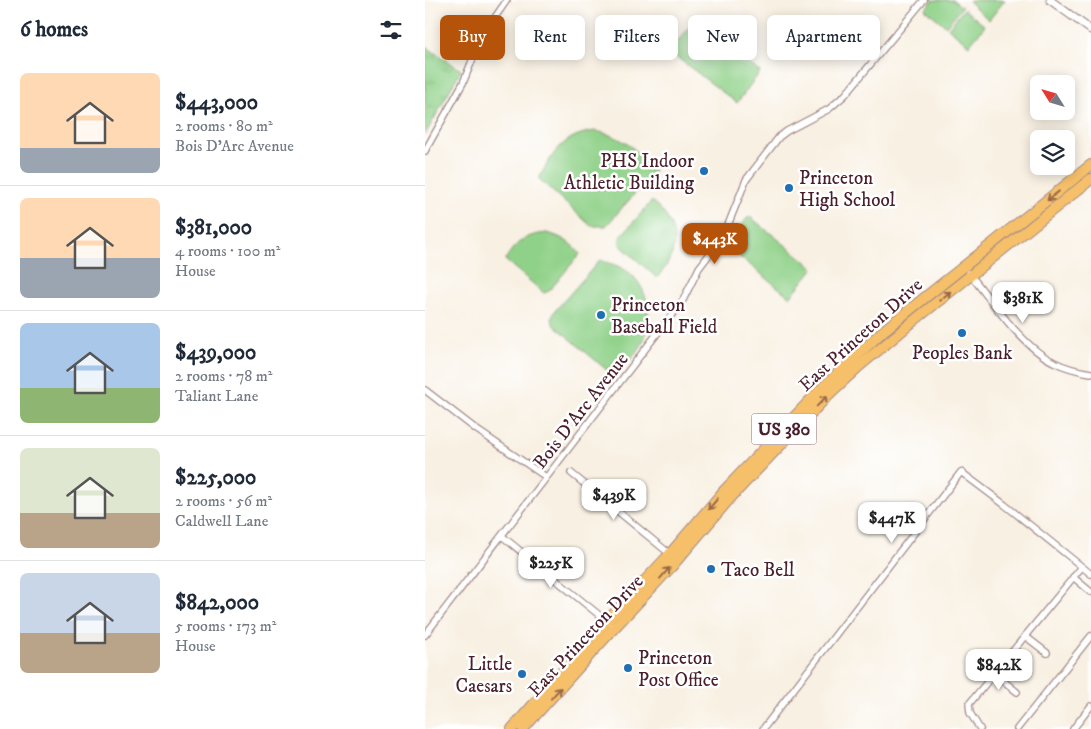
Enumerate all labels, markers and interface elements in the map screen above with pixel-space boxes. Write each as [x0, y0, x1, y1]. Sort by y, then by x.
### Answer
chip: Buy [440, 15, 505, 60]
chip: Rent [515, 15, 585, 60]
chip: Filters [595, 15, 678, 60]
chip: New [688, 15, 757, 60]
chip: Apartment [767, 15, 880, 60]
icon: filters [377, 16, 405, 44]
text: 6 homes [20, 17, 88, 43]
north arrow [1030, 75, 1075, 120]
map controls [1030, 75, 1075, 175]
text: $443,000 [175, 90, 258, 116]
icon: home [60, 93, 120, 153]
text: 2 rooms · 80 m² [175, 116, 273, 136]
button: layers [1030, 130, 1075, 175]
text: Bois D'Arc Avenue [175, 136, 294, 156]
place label: PHS Indoor Athletic Building [564, 150, 695, 195]
marker: PHS Indoor Athletic Building [698, 165, 710, 177]
place label: Princeton High School [799, 167, 896, 212]
marker: Princeton High School [783, 182, 795, 194]
one-way arrow [1047, 190, 1060, 201]
text: $381,000 [175, 215, 252, 241]
icon: home [60, 218, 120, 278]
pin: $443K [680, 222, 750, 265]
text: $443K [693, 229, 737, 249]
text: 4 rooms · 100 m² [175, 241, 280, 261]
text: House [175, 261, 216, 281]
street label: East Princeton Drive [794, 273, 928, 397]
pin: $381K [988, 282, 1058, 324]
text: $381K [1003, 288, 1043, 308]
one-way arrow [939, 290, 952, 301]
place label: Princeton Baseball Field [611, 294, 718, 339]
marker: Princeton Baseball Field [595, 309, 607, 321]
marker: Peoples Bank [956, 327, 968, 339]
text: $439,000 [175, 340, 256, 366]
place label: Peoples Bank [912, 342, 1013, 365]
icon: home [60, 343, 120, 403]
street label: Bois D'Arc Avenue [529, 348, 634, 474]
text: 2 rooms · 78 m² [175, 366, 272, 386]
text: Taliant Lane [175, 386, 258, 406]
one-way arrow [816, 395, 828, 408]
road number: US 380 [751, 414, 817, 444]
text: $225,000 [175, 465, 256, 491]
icon: home [60, 468, 120, 528]
pin: $439K [579, 478, 649, 521]
text: $439K [592, 485, 636, 505]
text: 2 rooms · 56 m² [175, 491, 272, 511]
one-way arrow [708, 497, 719, 510]
pin: $447K [857, 502, 927, 544]
text: $447K [869, 508, 915, 528]
text: Caldwell Lane [175, 511, 268, 531]
pin: $225K [516, 546, 586, 589]
text: $225K [529, 553, 573, 573]
place label: Taco Bell [721, 559, 795, 582]
marker: Taco Bell [705, 563, 717, 575]
one-way arrow [660, 566, 671, 579]
street label: East Princeton Drive [524, 570, 649, 702]
text: $842,000 [175, 590, 259, 616]
icon: home [60, 593, 120, 653]
text: 5 rooms · 173 m² [175, 616, 276, 636]
text: House [175, 636, 216, 656]
place label: Princeton Post Office [638, 647, 719, 692]
pin: $842K [964, 648, 1034, 691]
place label: Little Caesars [456, 653, 512, 698]
text: $842K [976, 655, 1022, 675]
marker: Princeton Post Office [622, 662, 634, 674]
marker: Little Caesars [516, 668, 528, 680]
one-way arrow [550, 686, 561, 699]

